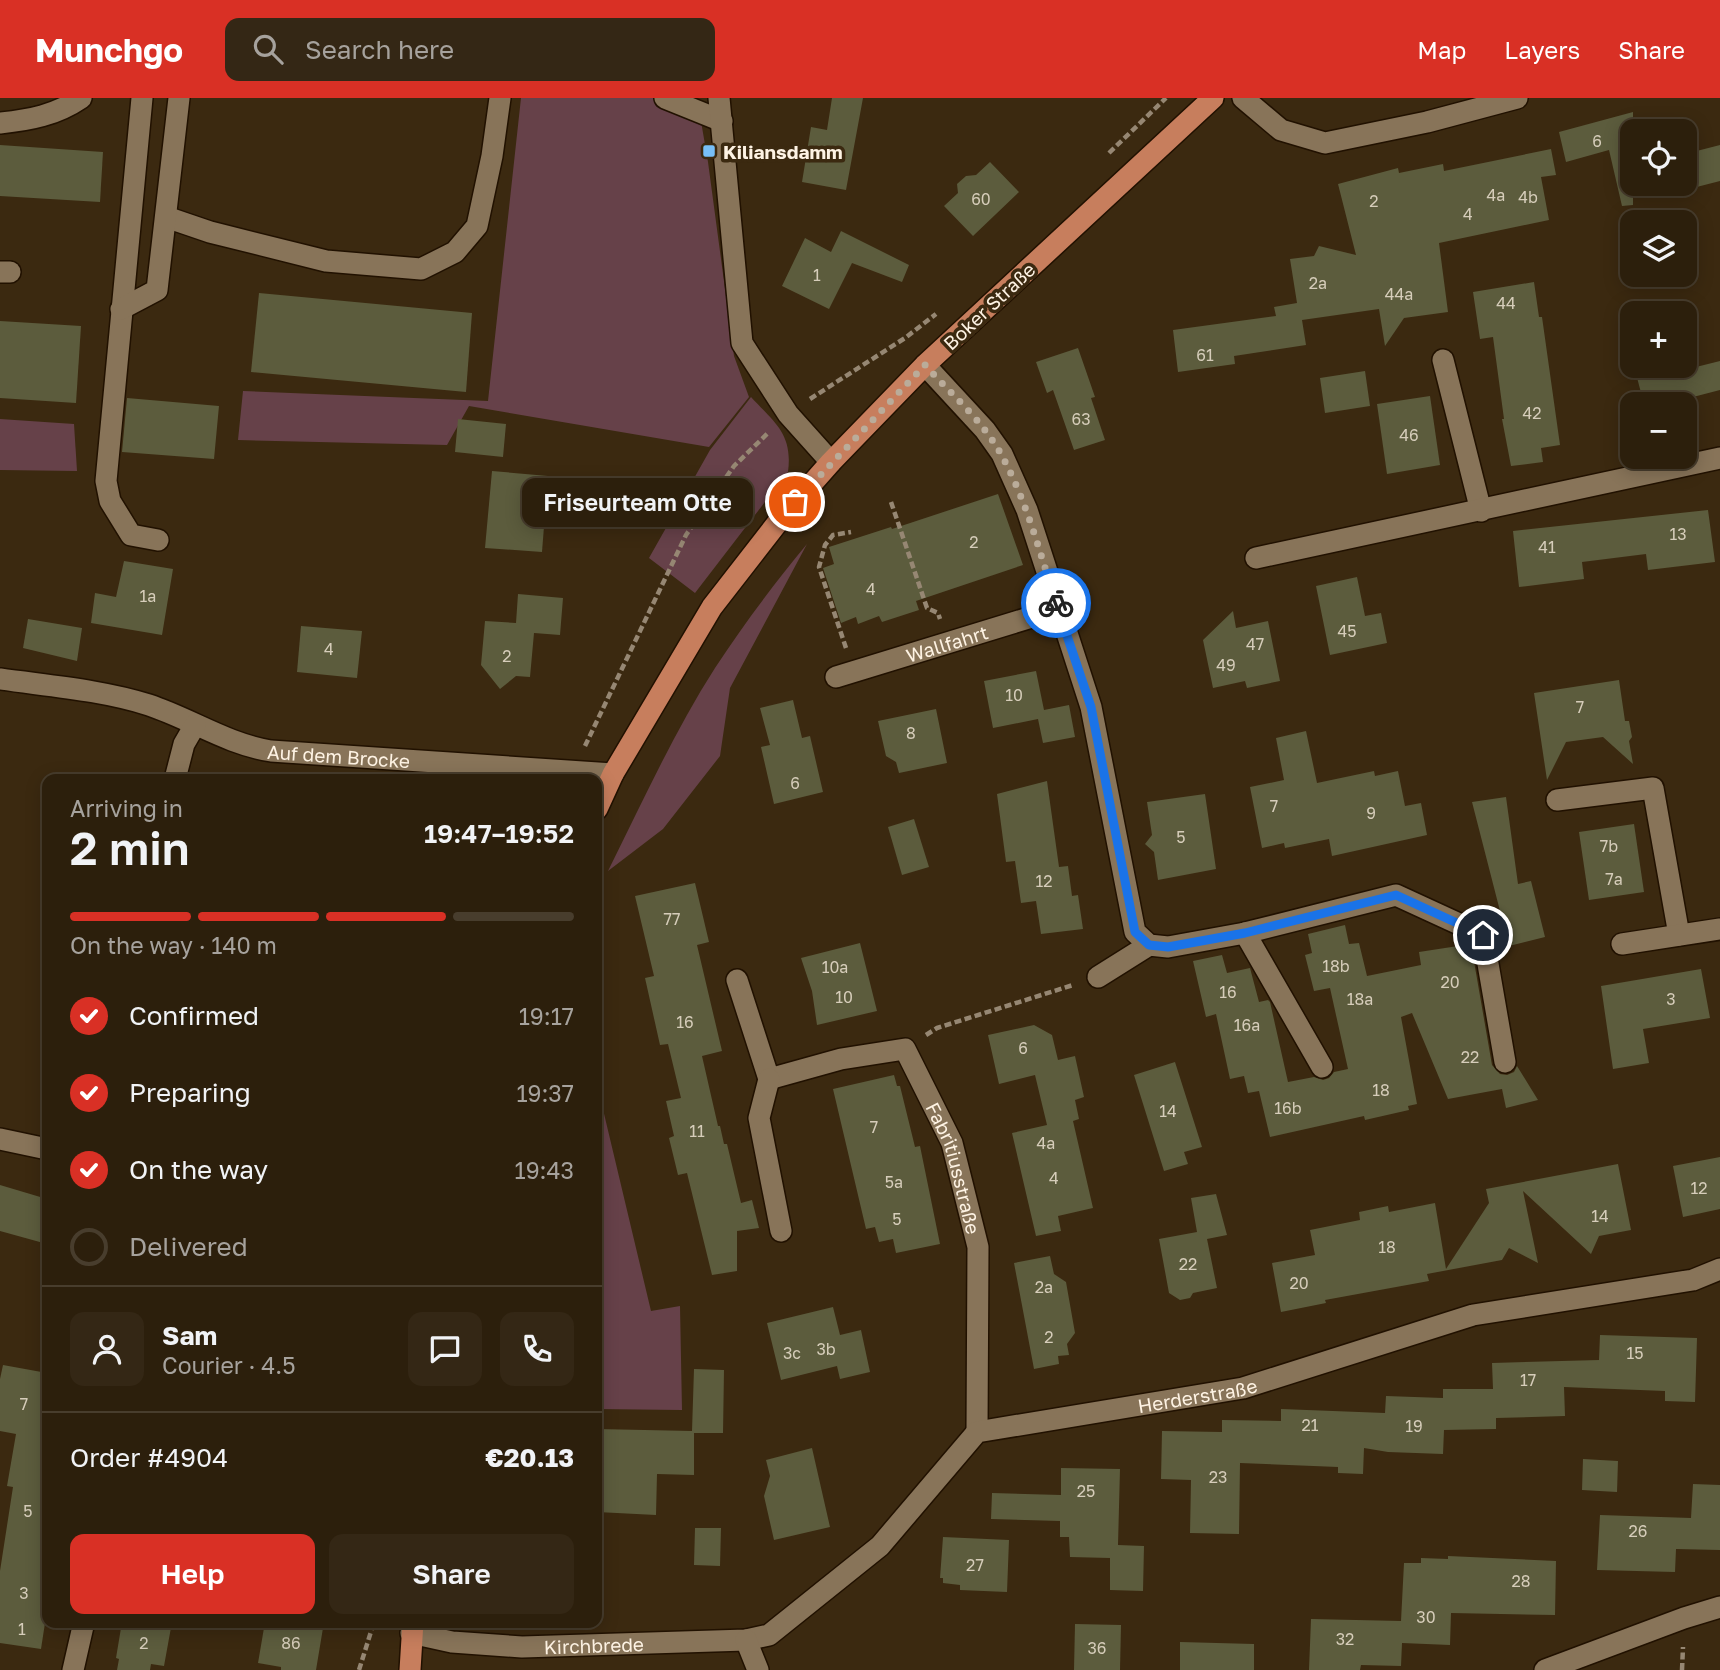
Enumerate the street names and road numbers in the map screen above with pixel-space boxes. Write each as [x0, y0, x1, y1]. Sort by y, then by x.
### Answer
street label: Boker Straße [938, 258, 1040, 354]
street label: Wallfahrt [903, 620, 991, 666]
street label: Auf dem Brocke [267, 739, 411, 772]
street label: Fabritiusstraße [922, 1098, 986, 1236]
street label: Herderstraße [1136, 1373, 1260, 1417]
street label: Kirchbrede [543, 1632, 644, 1658]

